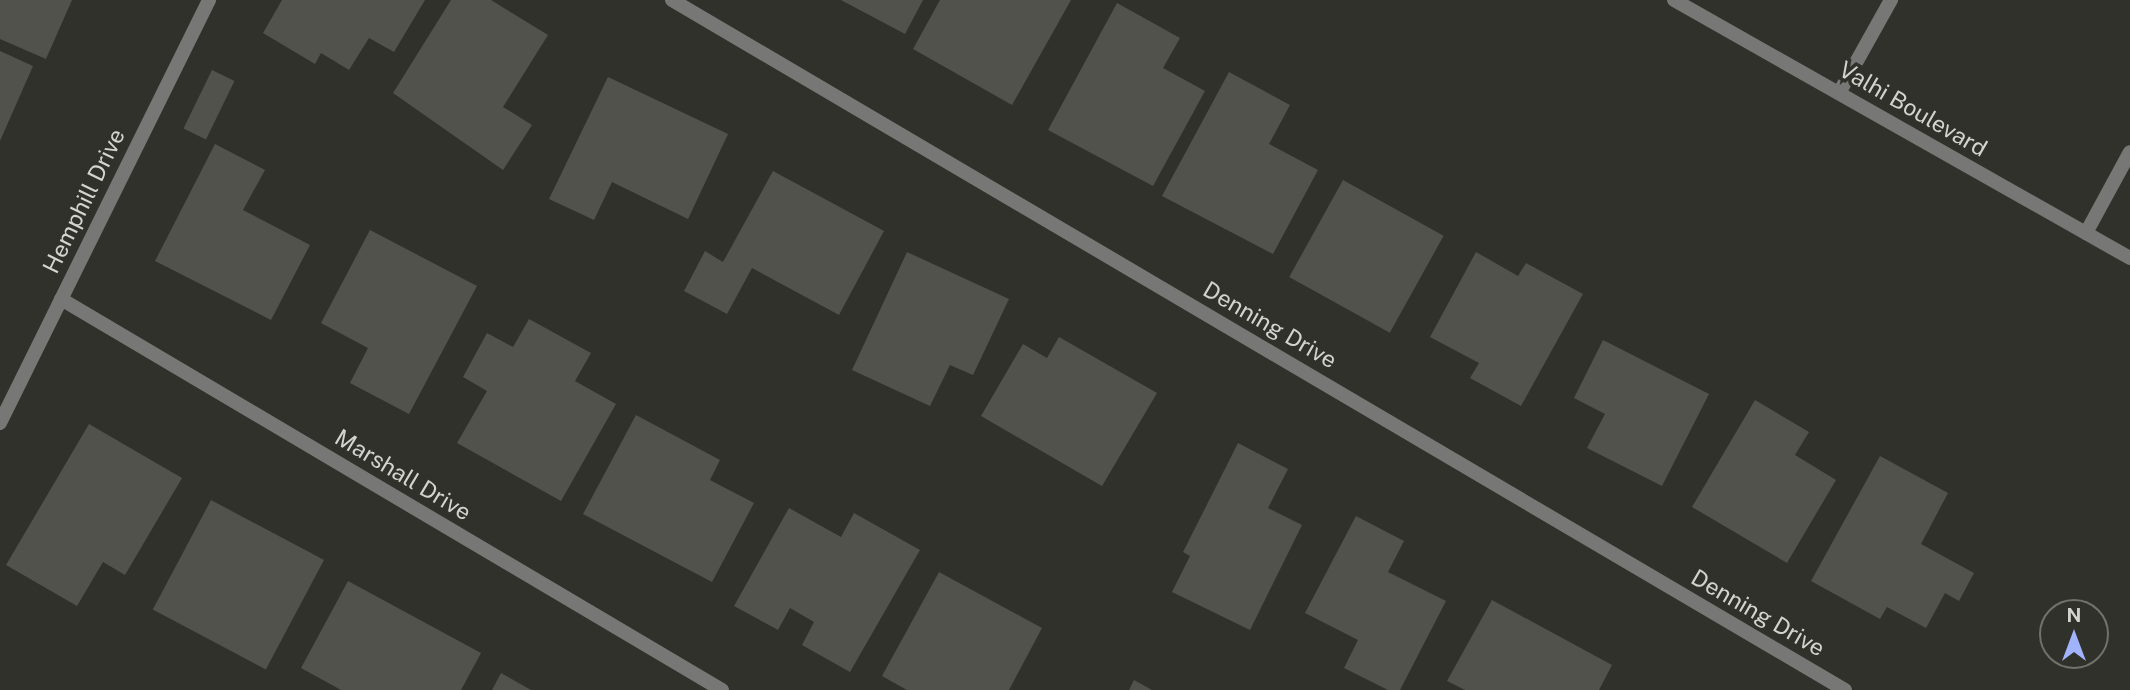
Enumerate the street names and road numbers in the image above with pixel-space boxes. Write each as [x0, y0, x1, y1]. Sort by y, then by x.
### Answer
street label: Valhi Boulevard [1834, 55, 1992, 163]
street label: Hemphill Drive [37, 124, 131, 278]
street label: Denning Drive [1198, 276, 1342, 374]
street label: Marshall Drive [330, 424, 476, 526]
street label: Denning Drive [1686, 564, 1830, 662]

